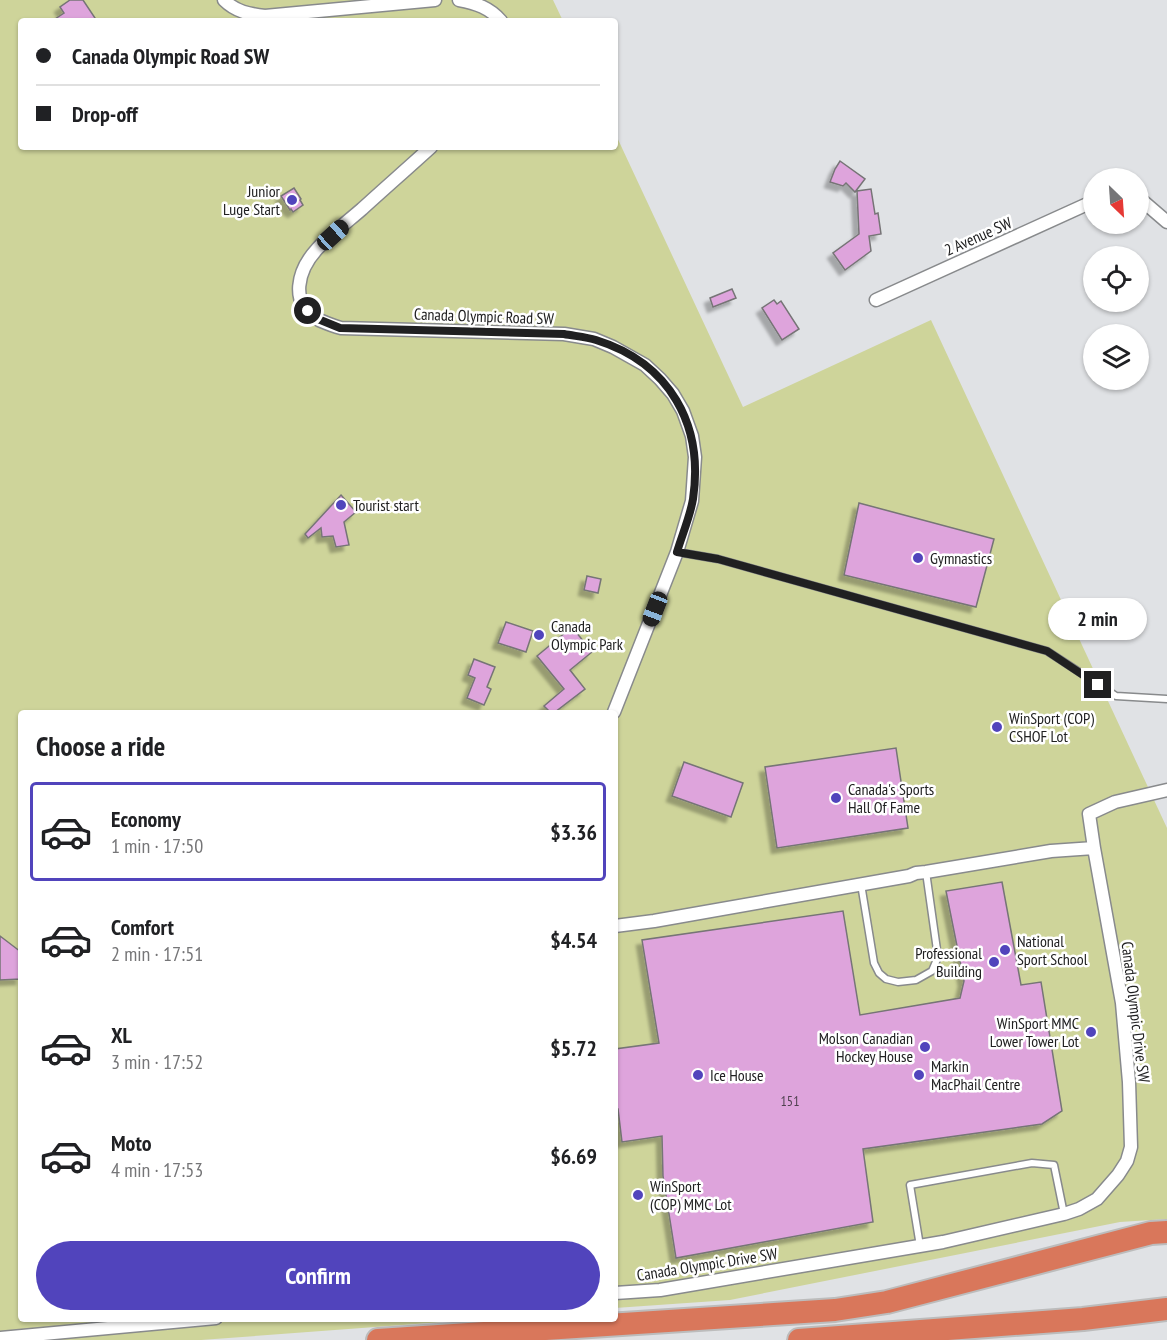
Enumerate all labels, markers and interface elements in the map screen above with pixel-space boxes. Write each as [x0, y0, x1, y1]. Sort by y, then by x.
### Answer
text: Canada Olympic Road SW [72, 42, 269, 70]
text: Drop-off [72, 100, 138, 128]
north arrow [1083, 168, 1149, 234]
map controls [1083, 168, 1149, 390]
place label: Junior Luge Start [223, 181, 281, 219]
marker: Junior Luge Start [285, 193, 299, 207]
street label: 2 Avenue SW [941, 212, 1015, 260]
car [314, 216, 352, 254]
button: locate [1083, 246, 1149, 312]
route start [294, 297, 321, 324]
street label: Canada Olympic Road SW [414, 304, 555, 328]
button: layers [1083, 324, 1149, 390]
place label: Tourist start [353, 495, 419, 515]
marker: Tourist start [334, 498, 348, 512]
place label: Gymnastics [930, 548, 992, 568]
marker: Gymnastics [911, 551, 925, 565]
car [640, 589, 670, 629]
callout: 2 min [1048, 598, 1148, 640]
text: 2 min [1077, 606, 1118, 632]
place label: Canada Olympic Park [551, 616, 624, 654]
marker: Canada Olympic Park [532, 628, 546, 642]
route end [1084, 671, 1111, 698]
place label: WinSport (COP) CSHOF Lot [1009, 708, 1094, 746]
marker: WinSport (COP) CSHOF Lot [990, 720, 1004, 734]
text: Choose a ride [36, 729, 165, 763]
place label: Canada's Sports Hall Of Fame [848, 779, 934, 817]
marker: Canada's Sports Hall Of Fame [829, 791, 843, 805]
icon: car [39, 805, 93, 859]
text: Economy [111, 805, 181, 833]
text: $3.36 [550, 818, 597, 846]
text: 1 min · 17:50 [111, 833, 203, 859]
icon: car [39, 913, 93, 967]
text: Comfort [111, 913, 174, 941]
text: $4.54 [550, 926, 597, 954]
place label: National Sport School [1017, 931, 1088, 969]
street label: Canada Olympic Drive SW [1117, 940, 1155, 1084]
text: 2 min · 17:51 [111, 941, 203, 967]
place label: Professional Building [915, 943, 982, 981]
marker: National Sport School [998, 943, 1012, 957]
marker: Professional Building [987, 955, 1001, 969]
place label: WinSport MMC Lower Tower Lot [990, 1013, 1080, 1051]
icon: car [39, 1021, 93, 1075]
text: XL [111, 1021, 132, 1049]
marker: WinSport MMC Lower Tower Lot [1084, 1025, 1098, 1039]
place label: Molson Canadian Hockey House [819, 1028, 913, 1066]
text: $5.72 [550, 1034, 597, 1062]
marker: Molson Canadian Hockey House [918, 1040, 932, 1054]
text: 3 min · 17:52 [111, 1049, 203, 1075]
place label: Markin MacPhail Centre [931, 1056, 1020, 1094]
place label: Ice House [710, 1065, 764, 1085]
marker: Ice House [691, 1068, 705, 1082]
marker: Markin MacPhail Centre [912, 1068, 926, 1082]
house number: 151 [781, 1092, 799, 1110]
icon: car [39, 1129, 93, 1183]
text: Moto [111, 1129, 152, 1157]
text: $6.69 [550, 1142, 597, 1170]
text: 4 min · 17:53 [111, 1157, 203, 1183]
place label: WinSport (COP) MMC Lot [650, 1176, 732, 1214]
marker: WinSport (COP) MMC Lot [631, 1188, 645, 1202]
button: Confirm [36, 1241, 600, 1310]
street label: Canada Olympic Drive SW [635, 1243, 779, 1285]

